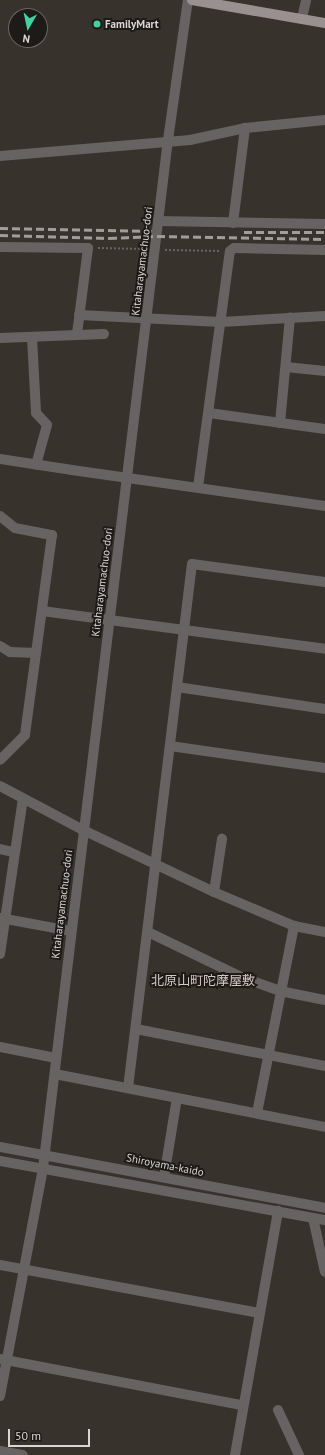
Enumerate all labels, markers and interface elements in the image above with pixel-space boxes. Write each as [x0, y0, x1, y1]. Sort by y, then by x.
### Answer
north arrow [8, 8, 48, 48]
place label: FamilyMart [105, 17, 159, 31]
marker: FamilyMart [92, 19, 102, 29]
text: N [22, 31, 31, 46]
street label: Kitaharayamachuo-dori [129, 206, 155, 316]
street label: Kitaharayamachuo-dori [89, 527, 115, 637]
street label: Kitaharayamachuo-dori [49, 849, 75, 959]
district label: 北原山町陀摩屋敷 [151, 973, 255, 989]
street label: Shiroyama-kaido [125, 1151, 205, 1179]
scale bar [10, 1421, 92, 1447]
text: 50 m [15, 1428, 41, 1443]

